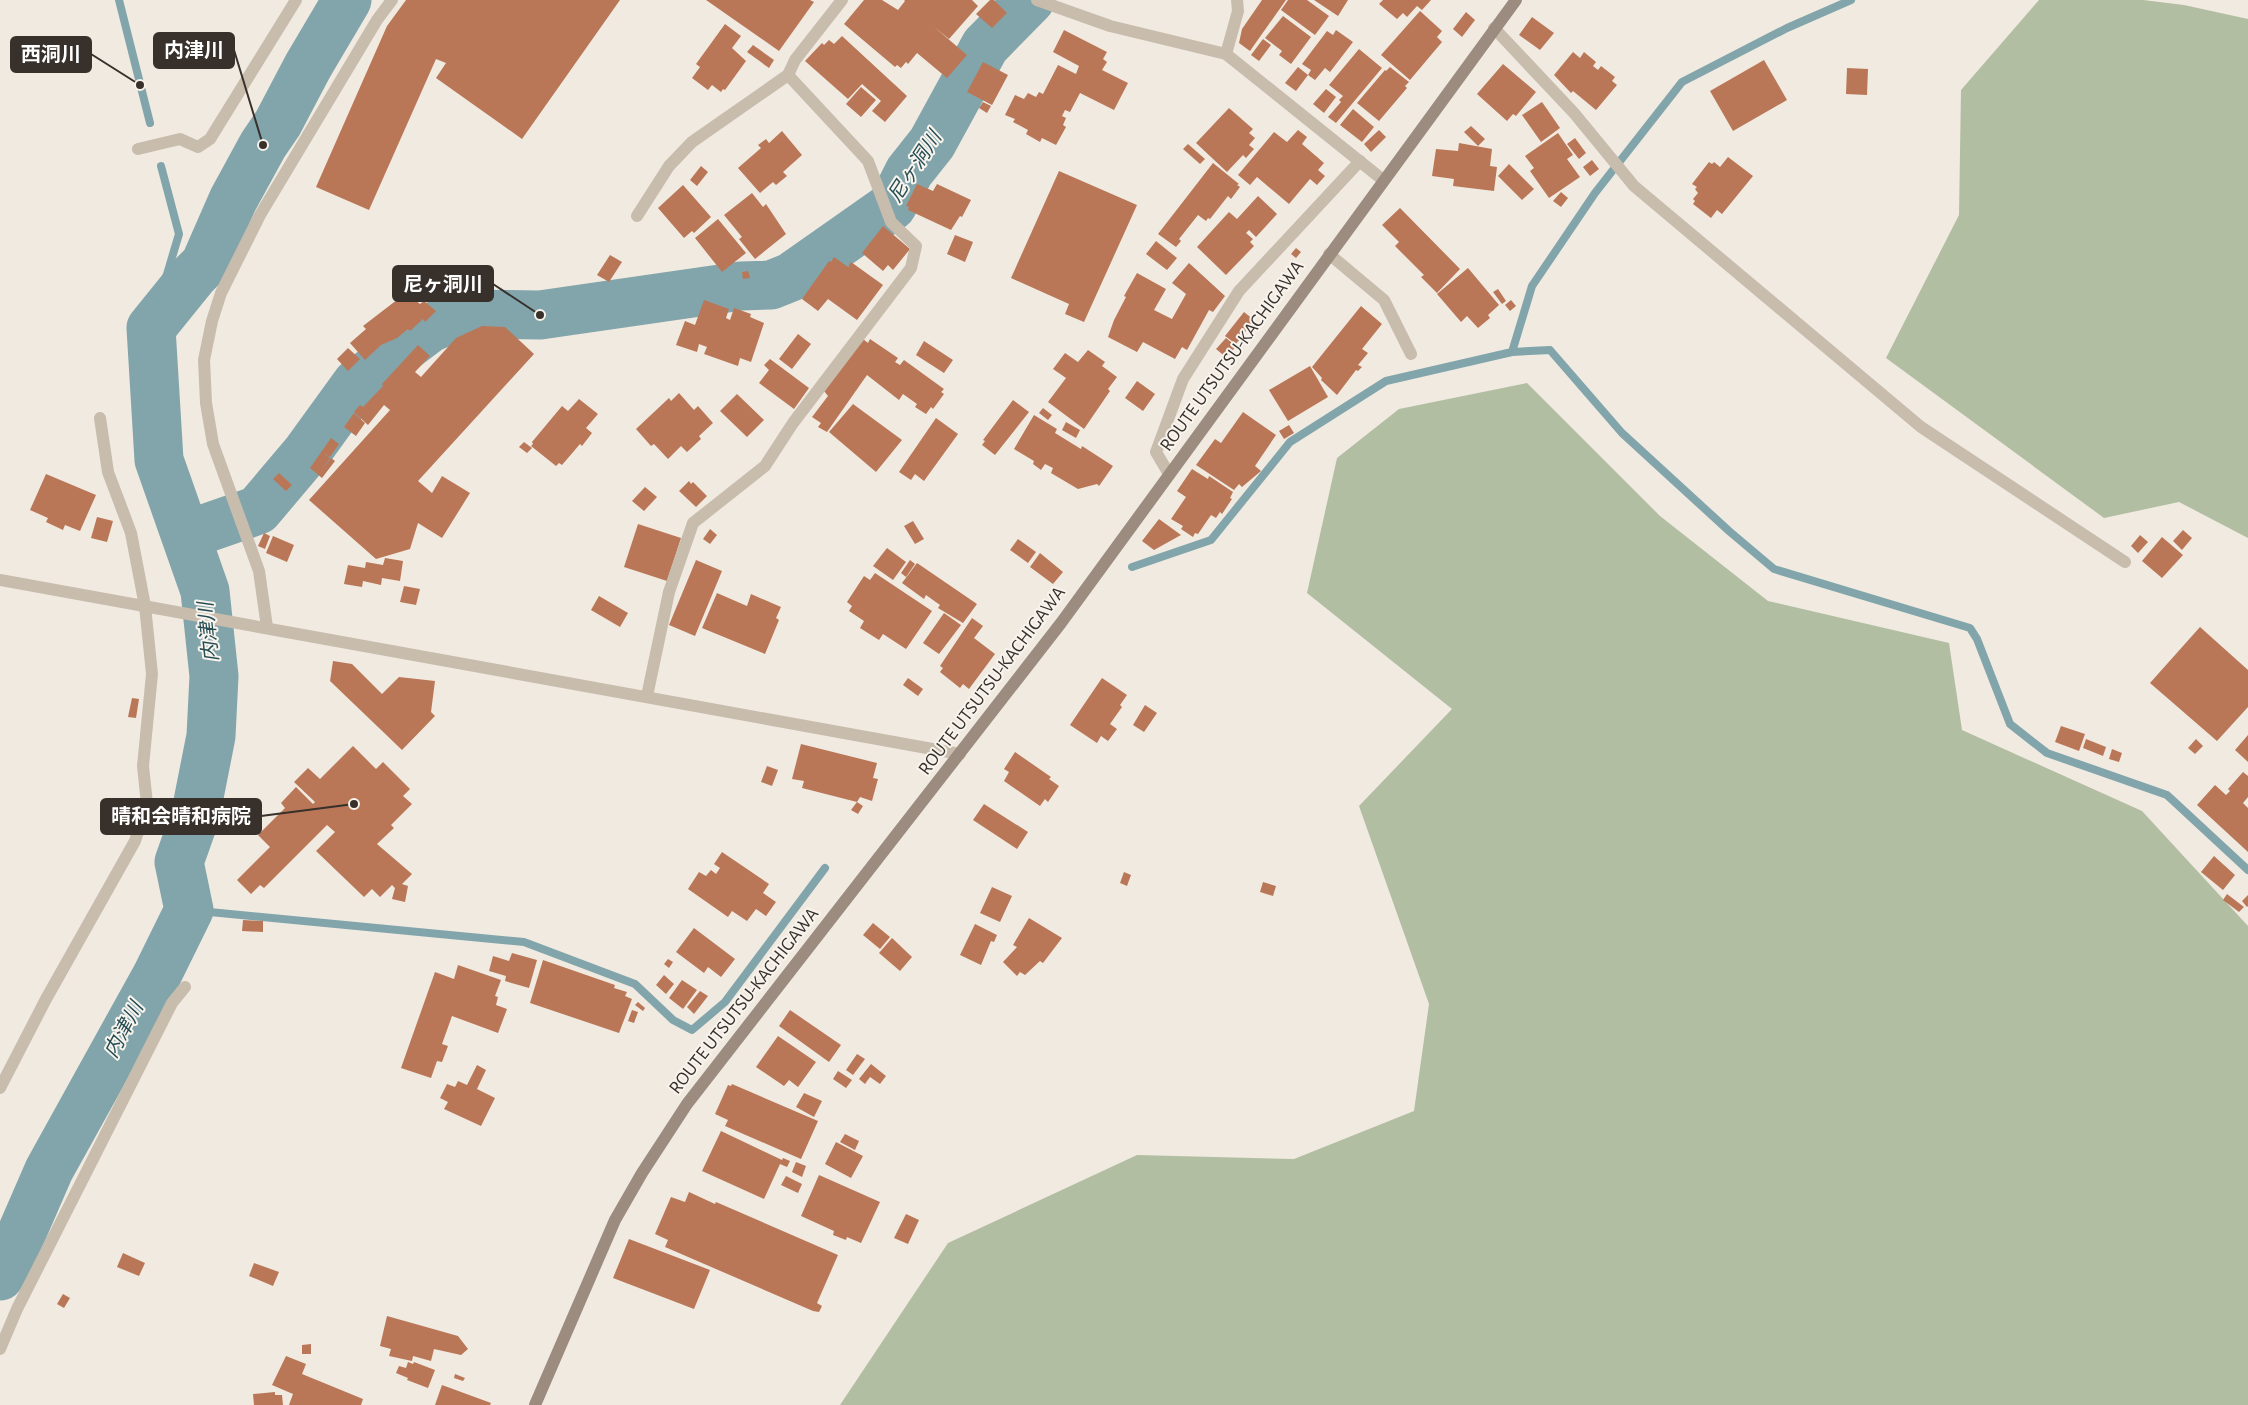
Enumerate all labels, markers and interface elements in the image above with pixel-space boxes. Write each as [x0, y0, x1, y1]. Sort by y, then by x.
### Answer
callout: 内津川 [154, 33, 234, 68]
callout: 西洞川 [11, 37, 91, 72]
text: 内津川 [164, 40, 224, 61]
text: 西洞川 [21, 44, 81, 65]
water label: 尼ヶ洞川 [884, 126, 946, 206]
street label: ROUTE UTSUTSU-KACHIGAWA [1157, 257, 1307, 455]
callout: 尼ヶ洞川 [393, 266, 493, 301]
text: 尼ヶ洞川 [403, 274, 483, 295]
street label: ROUTE UTSUTSU-KACHIGAWA [915, 583, 1069, 779]
water label: 内津川 [195, 599, 222, 663]
callout: 晴和会晴和病院 [101, 799, 261, 834]
text: 晴和会晴和病院 [111, 806, 251, 827]
street label: ROUTE UTSUTSU-KACHIGAWA [666, 904, 822, 1098]
water label: 内津川 [100, 997, 148, 1061]

